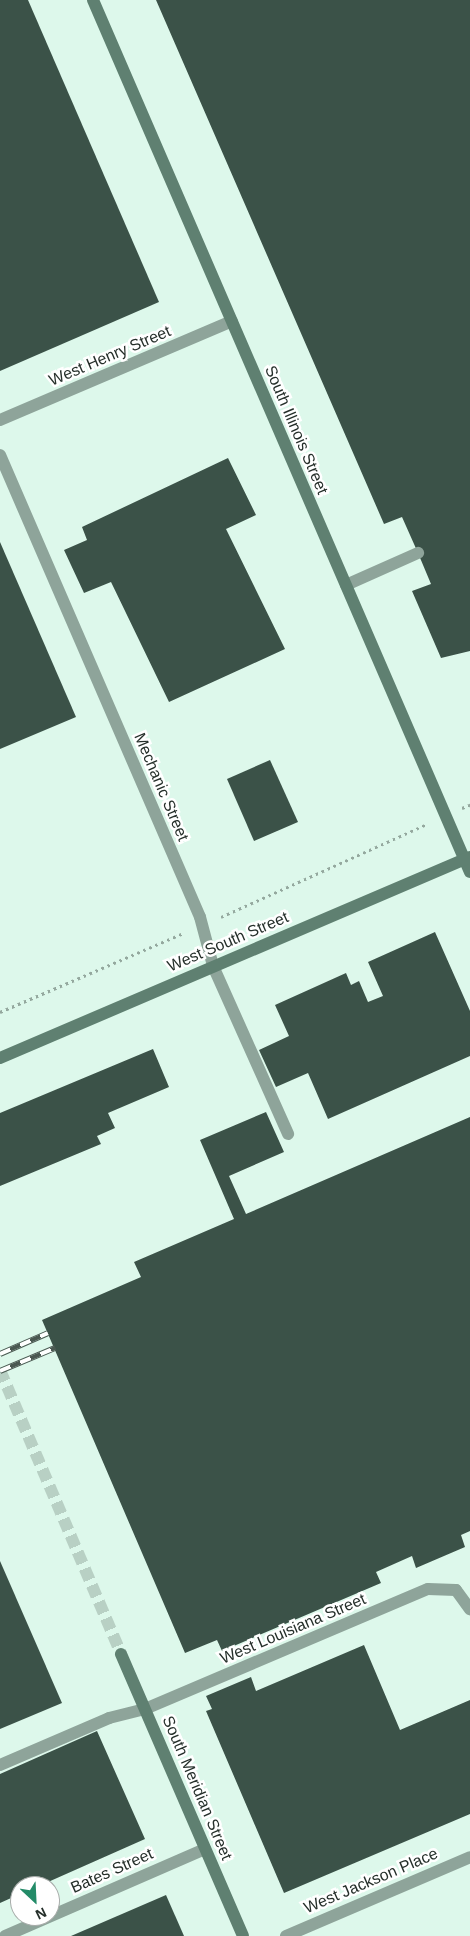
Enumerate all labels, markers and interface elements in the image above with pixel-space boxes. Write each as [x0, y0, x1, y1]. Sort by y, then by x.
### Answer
street label: West Henry Street [46, 322, 174, 390]
street label: South Illinois Street [260, 363, 332, 497]
street label: Mechanic Street [130, 730, 192, 844]
street label: West South Street [165, 908, 291, 976]
street label: West Louisiana Street [217, 1590, 369, 1668]
street label: South Meridian Street [158, 1713, 236, 1863]
street label: Bates Street [68, 1844, 156, 1898]
street label: West Jackson Place [301, 1844, 441, 1918]
north arrow [10, 1876, 60, 1926]
text: N [33, 1904, 49, 1923]

